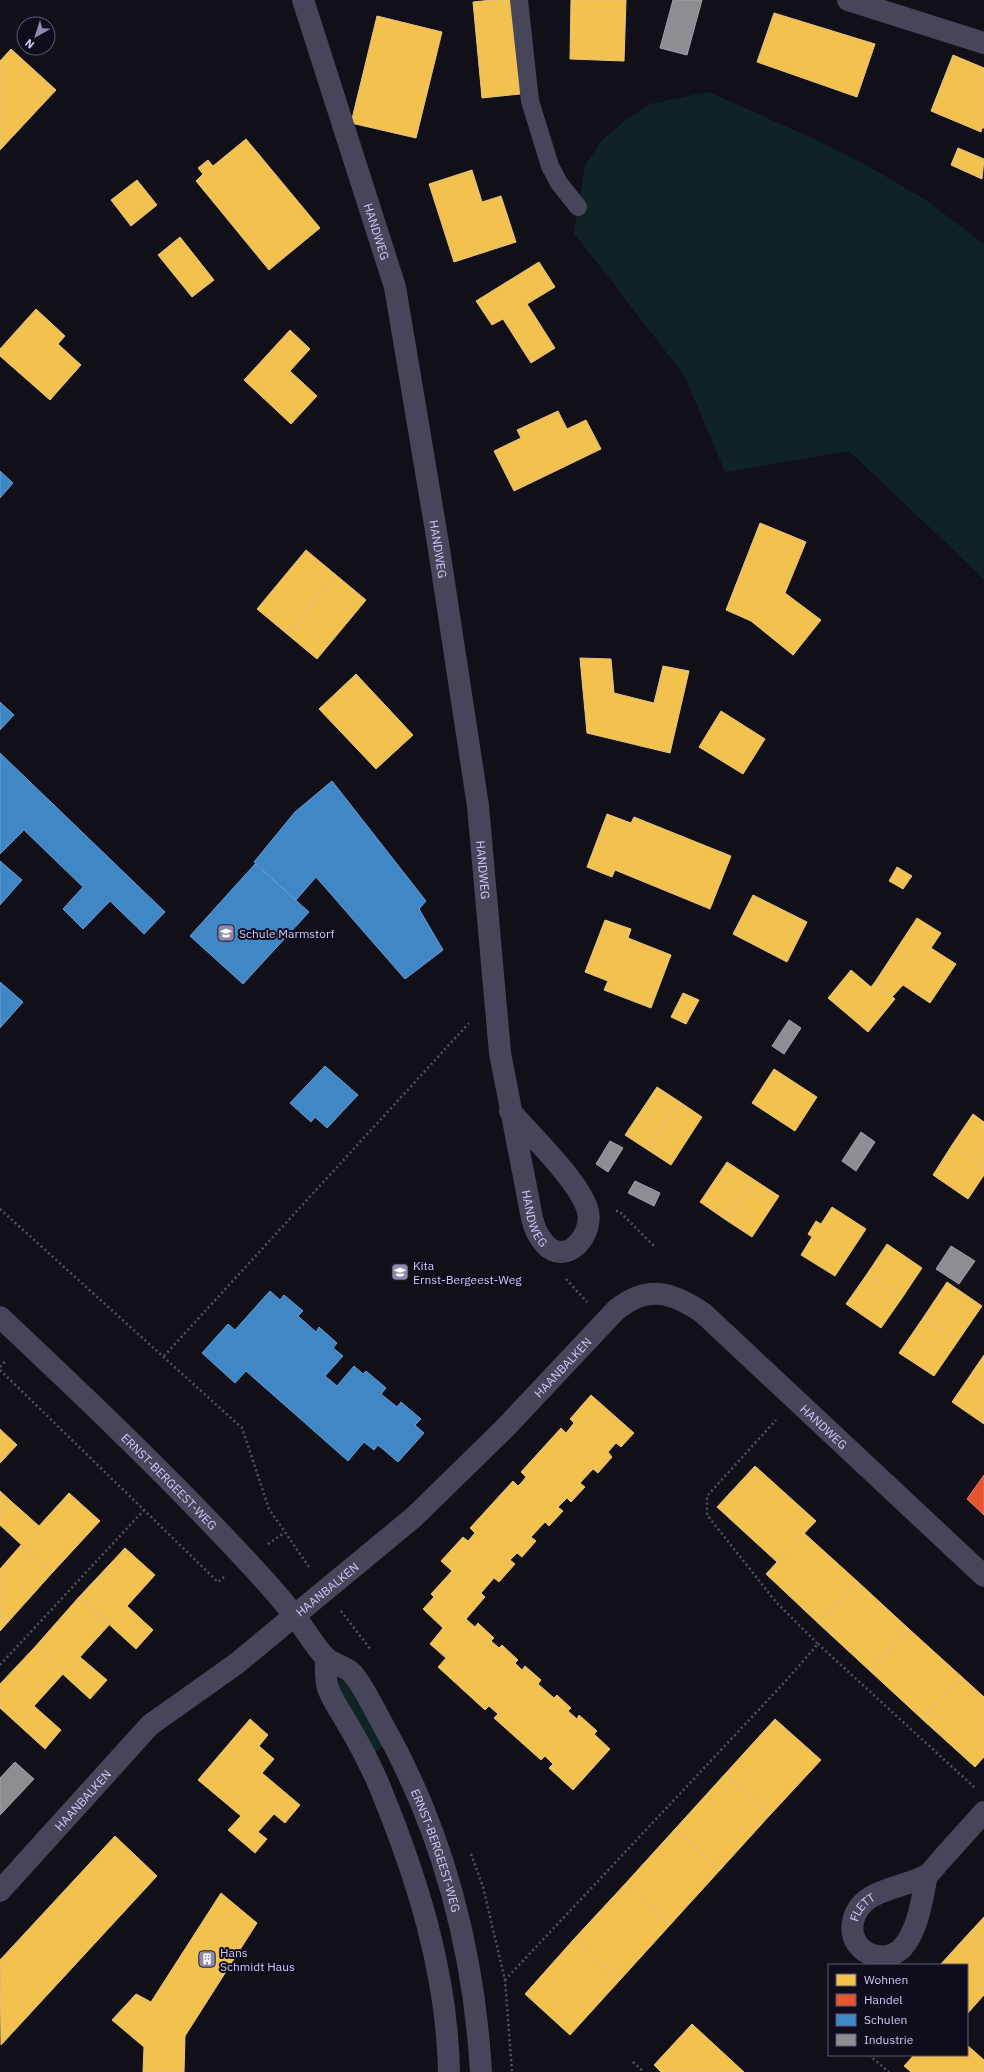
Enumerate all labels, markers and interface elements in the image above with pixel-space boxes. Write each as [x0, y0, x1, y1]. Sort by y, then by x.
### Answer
north arrow [16, 16, 56, 56]
text: N [22, 36, 37, 52]
street label: HANDWEG [361, 201, 393, 262]
street label: HANDWEG [427, 519, 451, 579]
street label: HANDWEG [474, 840, 494, 900]
school or university icon: Schule Marmstorf [216, 923, 236, 943]
place label: Schule Marmstorf [239, 926, 334, 941]
street label: HANDWEG [519, 1189, 551, 1250]
place label: Kita Ernst-Bergeest-Weg [413, 1258, 522, 1287]
school or university icon: Kita Ernst-Bergeest-Weg [390, 1262, 410, 1282]
street label: HAANBALKEN [531, 1334, 594, 1400]
street label: HANDWEG [798, 1401, 851, 1452]
street label: ERNST-BERGEEST-WEG [119, 1430, 220, 1532]
street label: HAANBALKEN [292, 1559, 361, 1619]
street label: HAANBALKEN [51, 1766, 114, 1833]
street label: ERNST-BERGEEST-WEG [408, 1786, 464, 1914]
street label: FLETT [846, 1889, 878, 1923]
place label: Hans Schmidt Haus [220, 1945, 295, 1974]
building icon: Hans Schmidt Haus [197, 1949, 217, 1969]
legend [828, 1964, 968, 2056]
text: Wohnen [864, 1972, 908, 1987]
text: Handel [864, 1992, 903, 2007]
text: Schulen [864, 2012, 907, 2027]
text: Industrie [864, 2032, 914, 2047]

